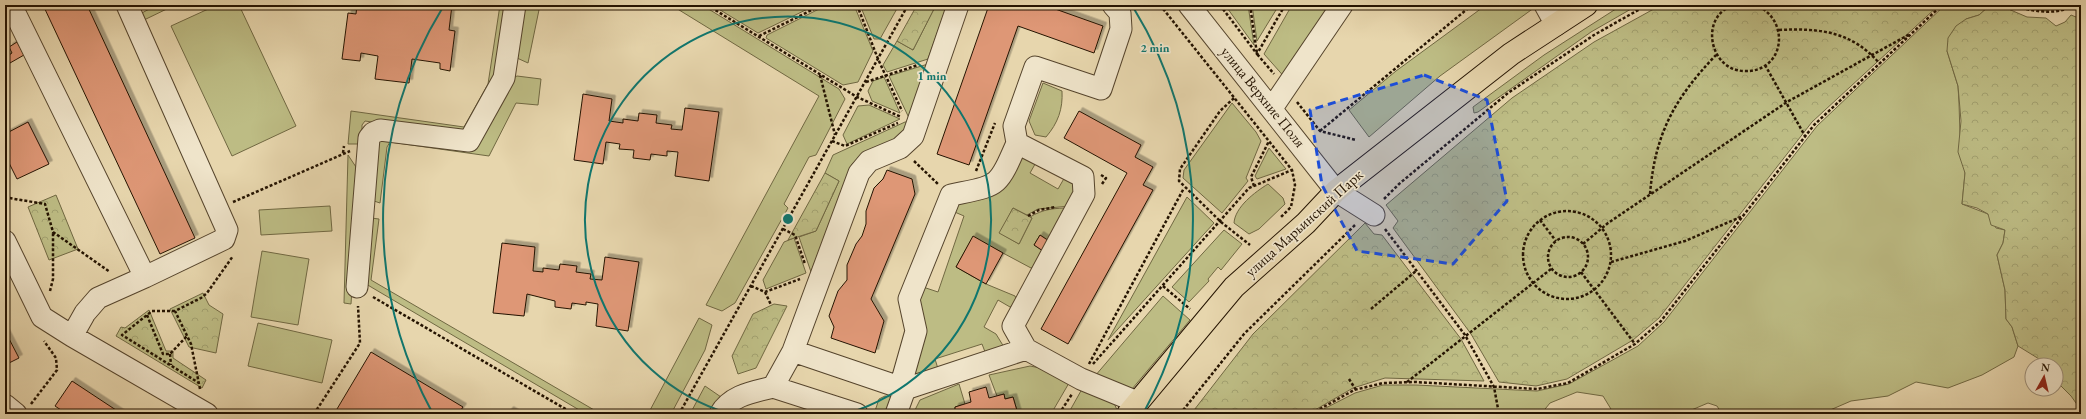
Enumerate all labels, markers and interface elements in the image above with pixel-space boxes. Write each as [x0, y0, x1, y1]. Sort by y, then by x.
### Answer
text: 2 min [1140, 40, 1170, 56]
street label: улица Верхние Поля [1217, 42, 1310, 151]
text: 1 min [917, 68, 947, 84]
street label: улица Марьинский Парк [1241, 165, 1366, 280]
centre of rings [781, 212, 795, 226]
north arrow [2024, 357, 2064, 397]
text: N [2040, 360, 2051, 375]

